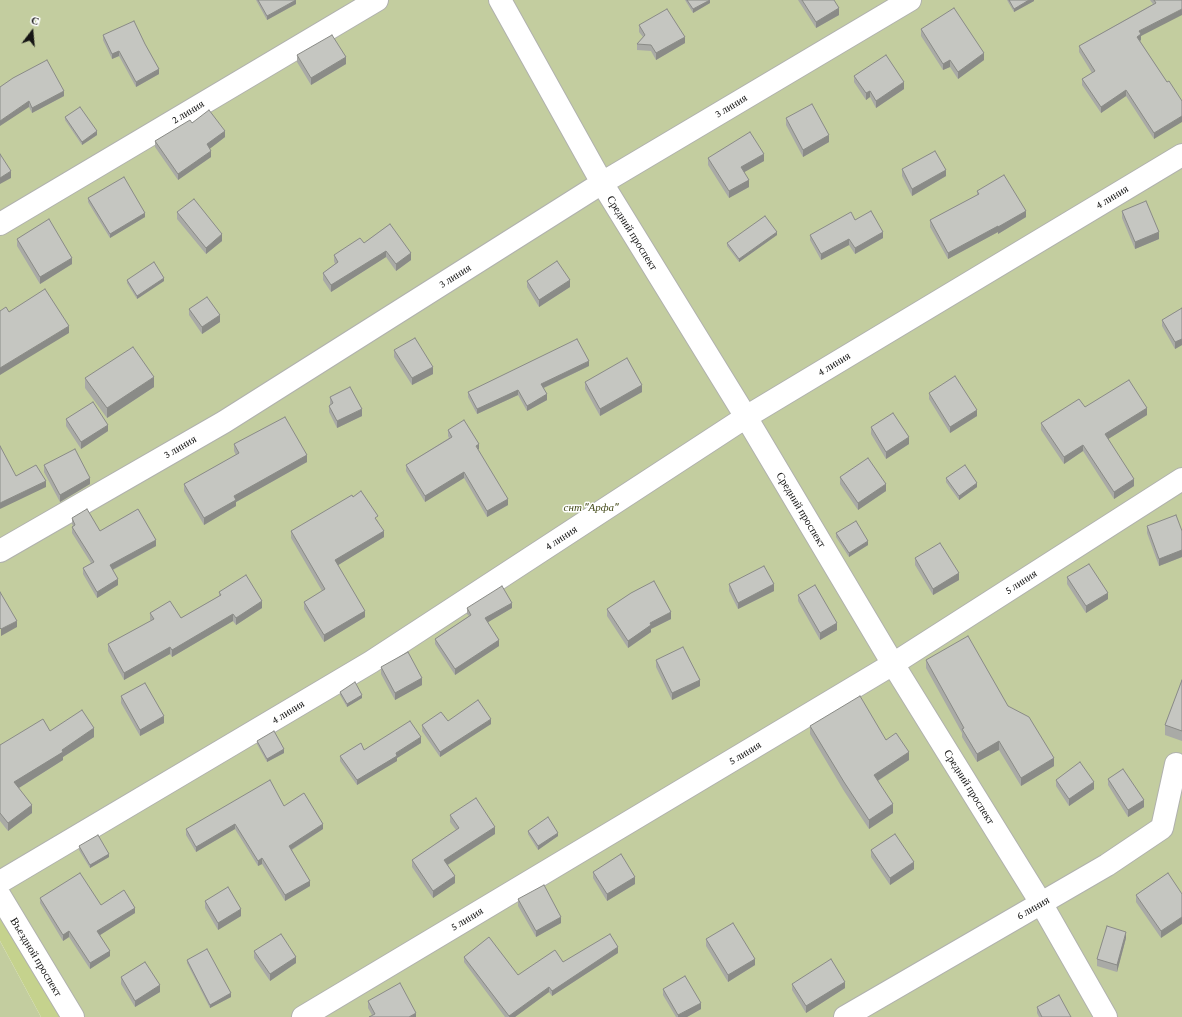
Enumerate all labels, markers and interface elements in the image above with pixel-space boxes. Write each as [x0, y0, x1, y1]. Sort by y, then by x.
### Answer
north arrow [12, 12, 52, 52]
text: С [30, 14, 41, 27]
street label: 3 линия [712, 91, 750, 121]
street label: 2 линия [169, 97, 207, 127]
street label: 4 линия [1093, 182, 1131, 212]
street label: Средний проспект [604, 193, 660, 273]
street label: 3 линия [436, 261, 474, 291]
street label: 4 линия [815, 349, 853, 379]
street label: 3 линия [161, 432, 199, 462]
street label: Средний проспект [773, 470, 829, 550]
park label: снт "Арфа" [564, 501, 618, 515]
street label: 4 линия [542, 523, 580, 553]
street label: 5 линия [1003, 567, 1039, 597]
street label: 4 линия [269, 697, 307, 727]
street label: 5 линия [726, 738, 764, 768]
street label: Средний проспект [941, 747, 997, 827]
street label: 6 линия [1014, 893, 1052, 923]
street label: 5 линия [448, 904, 486, 934]
street label: Въездной проспект [7, 915, 65, 999]

